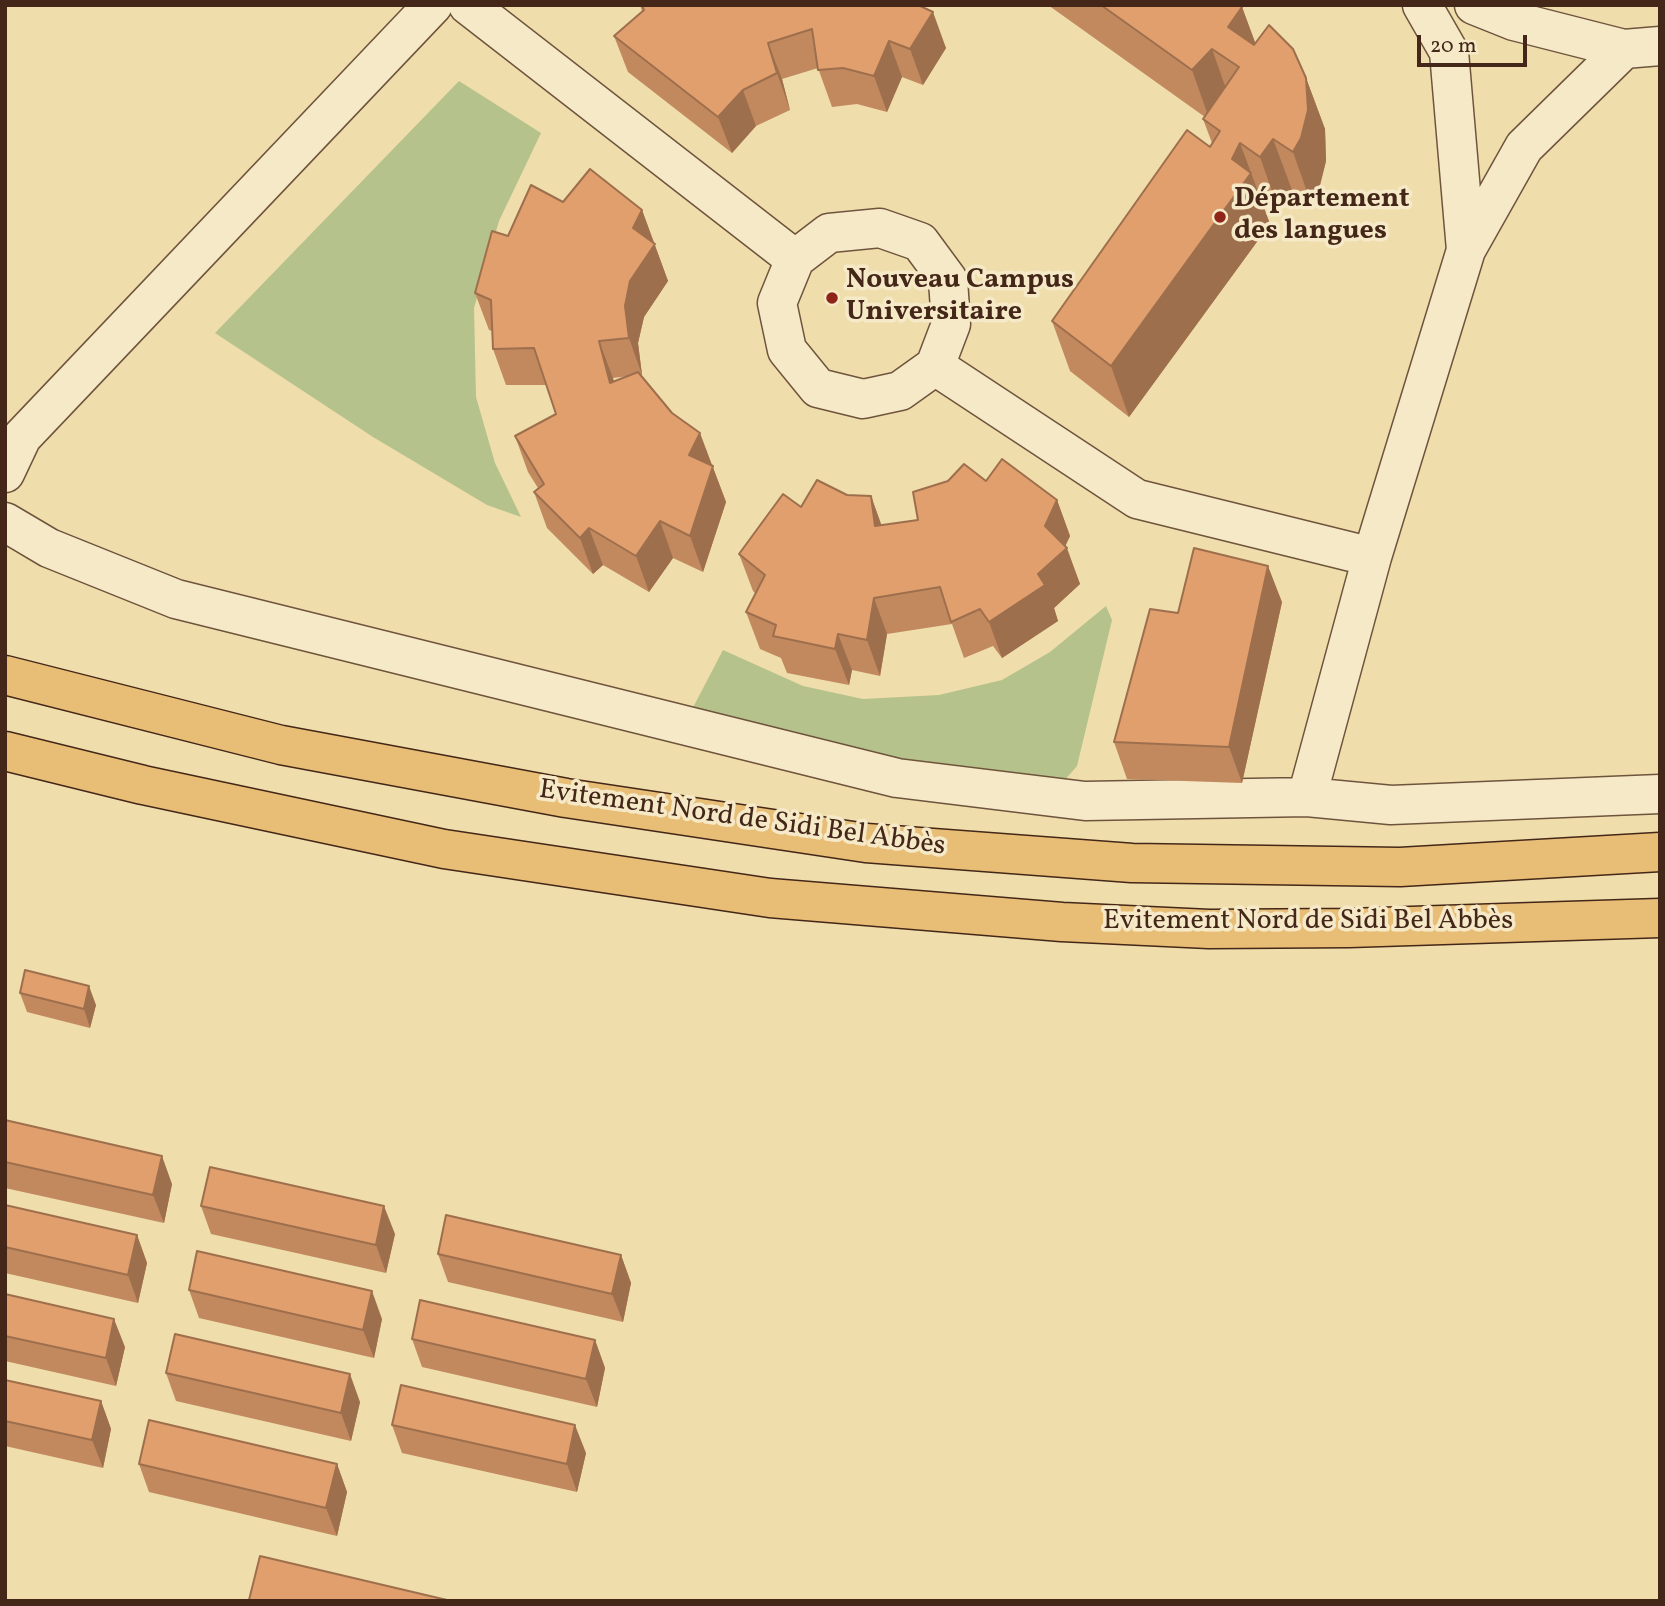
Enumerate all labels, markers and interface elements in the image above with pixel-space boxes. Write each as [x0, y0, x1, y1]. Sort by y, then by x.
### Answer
scale bar [1420, 21, 1530, 65]
text: 20 m [1430, 32, 1476, 61]
place label: Département des langues [1234, 184, 1410, 250]
marker: Département des langues [1212, 209, 1228, 225]
place label: Nouveau Campus Universitaire [846, 265, 1074, 331]
marker: Nouveau Campus Universitaire [824, 290, 840, 306]
street label: Evitement Nord de Sidi Bel Abbès [537, 775, 947, 865]
street label: Evitement Nord de Sidi Bel Abbès [1103, 906, 1513, 940]

